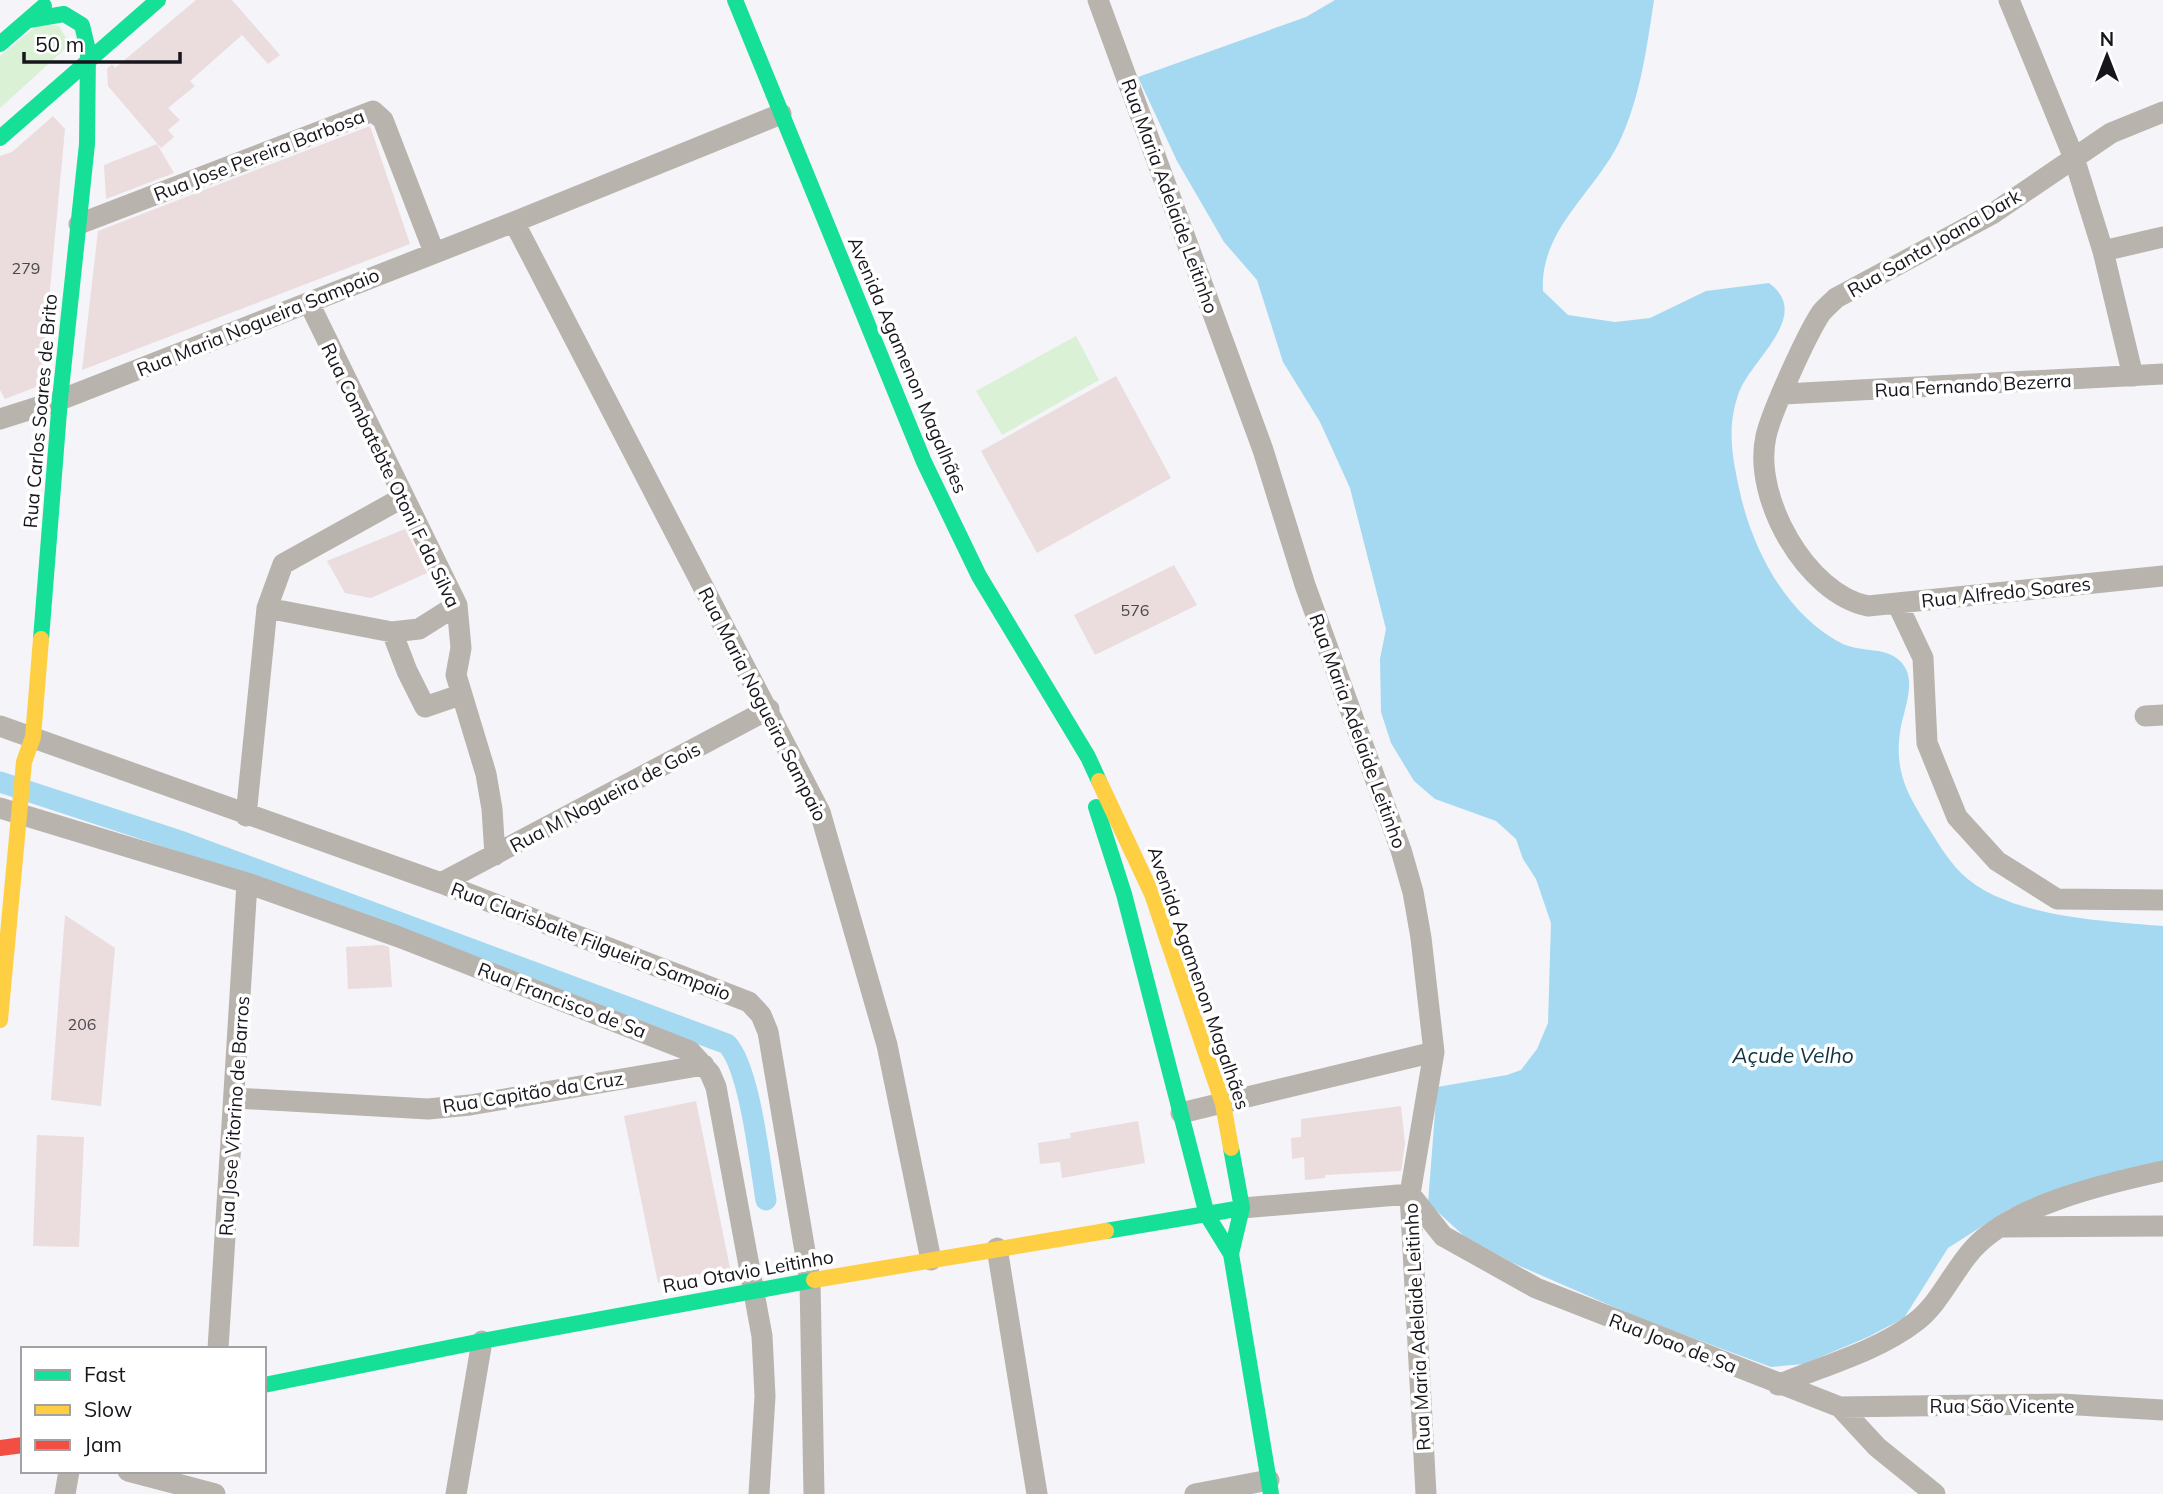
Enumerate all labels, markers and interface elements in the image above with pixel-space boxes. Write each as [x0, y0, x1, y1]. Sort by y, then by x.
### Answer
scale bar [24, 21, 180, 65]
north arrow [2072, 21, 2142, 91]
text: N [2100, 27, 2114, 51]
text: 50 m [35, 31, 84, 57]
street label: Rua Maria Adelaide Leitinho [1116, 75, 1224, 317]
street label: Rua Jose Pereira Barbosa [150, 104, 368, 206]
street label: Rua Santa Joana Dark [1843, 183, 2025, 302]
street label: Avenida Agamenon Magalhães [843, 233, 973, 497]
house number: 279 [12, 258, 40, 278]
street label: Rua Maria Nogueira Sampaio [133, 262, 383, 382]
street label: Rua Carlos Soares de Brito [18, 293, 62, 529]
street label: Rua Combatebte Otoni F da Silva [316, 339, 466, 611]
street label: Rua Fernando Bezerra [1874, 368, 2072, 402]
street label: Rua Alfredo Soares [1920, 571, 2092, 613]
street label: Rua Maria Nogueira Sampaio [693, 583, 833, 825]
house number: 576 [1121, 600, 1149, 620]
street label: Rua Maria Adelaide Leitinho [1304, 610, 1412, 852]
street label: Rua M Nogueira de Gois [506, 737, 704, 857]
street label: Avenida Agamenon Magalhães [1143, 843, 1255, 1113]
street label: Rua Clarisbalte Filgueira Sampaio [448, 876, 734, 1006]
street label: Rua Francisco de Sa [474, 957, 650, 1043]
street label: Rua Jose Vitorino de Barros [214, 995, 254, 1237]
house number: 206 [68, 1014, 96, 1034]
water label: Açude Velho [1731, 1042, 1854, 1068]
street label: Rua Capitão da Cruz [441, 1066, 625, 1118]
street label: Rua Maria Adelaide Leitinho [1399, 1202, 1435, 1452]
street label: Rua Otavio Leitinho [661, 1244, 835, 1298]
street label: Rua Joao de Sa [1606, 1308, 1740, 1378]
legend [21, 1347, 266, 1473]
text: Fast [84, 1361, 126, 1387]
street label: Rua São Vicente [1930, 1394, 2074, 1418]
text: Slow [84, 1396, 132, 1422]
text: Jam [84, 1431, 122, 1457]

